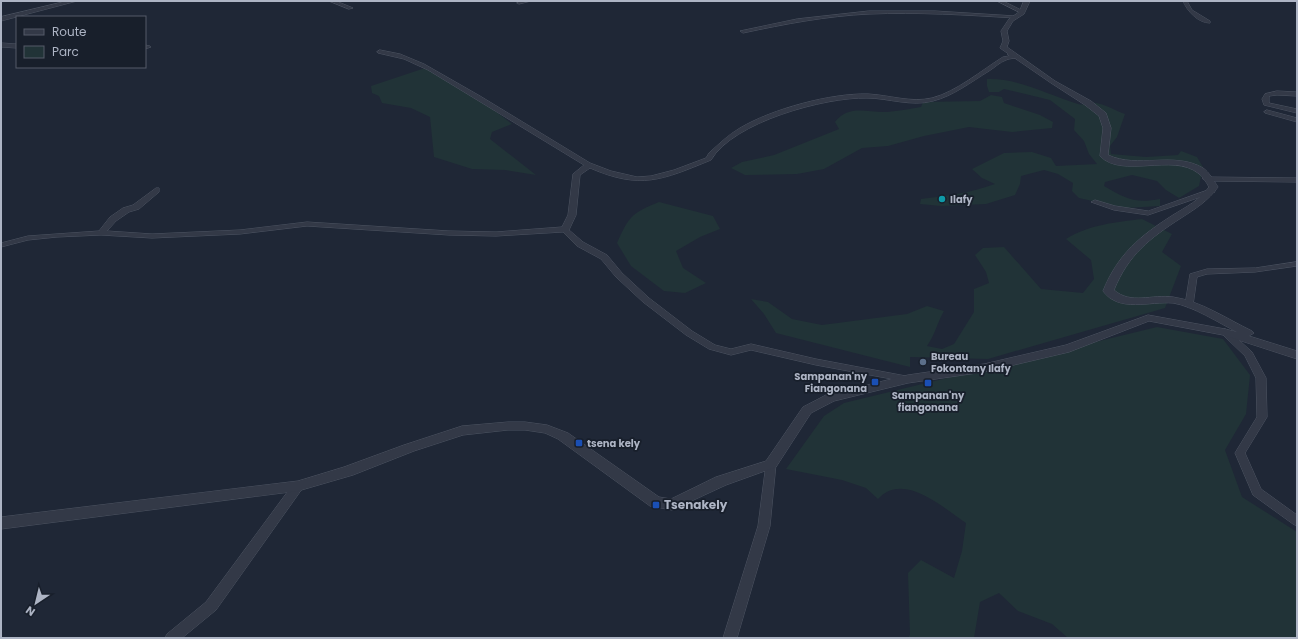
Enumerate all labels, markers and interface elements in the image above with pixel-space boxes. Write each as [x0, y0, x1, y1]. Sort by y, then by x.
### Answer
legend [16, 16, 146, 68]
text: Route [52, 23, 86, 40]
text: Parc [52, 43, 79, 60]
place label: Ilafy [950, 192, 973, 207]
marker: Ilafy [937, 194, 947, 204]
place label: Bureau Fokontany Ilafy [931, 349, 1011, 376]
marker: Bureau Fokontany Ilafy [918, 357, 928, 367]
place label: Sampanan'ny Fiangonana [794, 369, 868, 396]
marker: Sampanan'ny Fiangonana [870, 377, 880, 387]
marker: Sampanan'ny fiangonana [923, 378, 933, 388]
place label: Sampanan'ny fiangonana [892, 388, 965, 415]
place label: tsena kely [587, 436, 641, 451]
marker: tsena kely [574, 438, 584, 448]
place label: Tsenakely [664, 496, 728, 513]
marker: Tsenakely [651, 500, 661, 510]
north arrow [16, 583, 56, 623]
text: N [22, 602, 38, 620]

